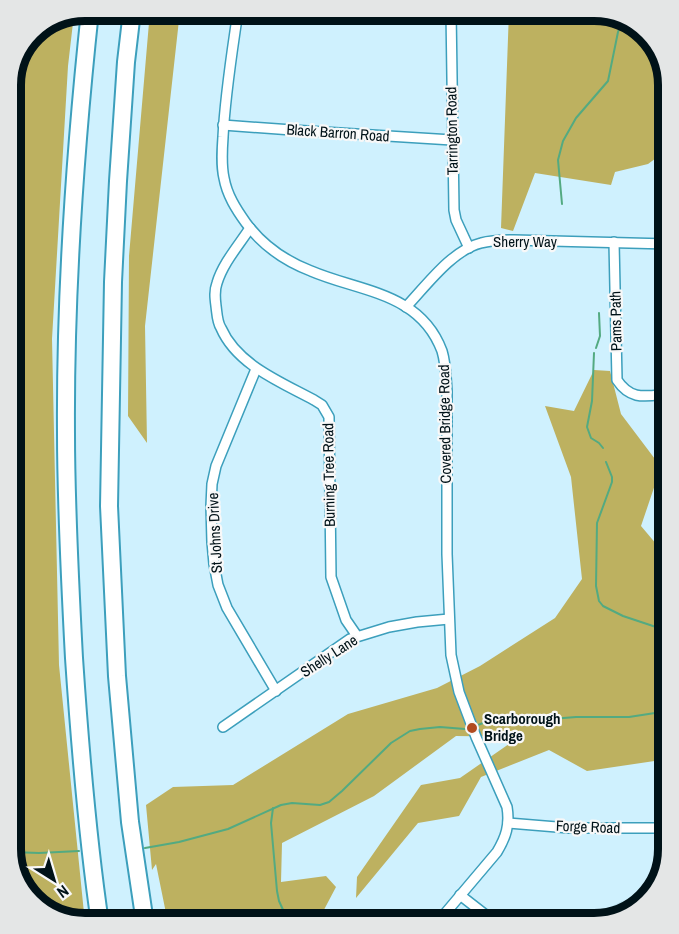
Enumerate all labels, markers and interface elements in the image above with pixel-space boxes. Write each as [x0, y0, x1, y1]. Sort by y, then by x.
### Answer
street label: Tarrington Road [440, 87, 463, 175]
street label: Black Barron Road [286, 118, 390, 147]
street label: Sherry Way [493, 231, 558, 252]
street label: Pams Path [604, 291, 627, 351]
street label: Covered Bridge Road [433, 364, 456, 484]
street label: Burning Tree Road [317, 423, 340, 527]
street label: St Johns Drive [202, 492, 227, 574]
street label: Shelly Lane [296, 629, 362, 682]
place label: Scarborough Bridge [484, 708, 561, 746]
marker: Scarborough Bridge [465, 721, 479, 735]
street label: Forge Road [555, 815, 621, 838]
north arrow [24, 850, 84, 910]
text: N [53, 880, 73, 904]

